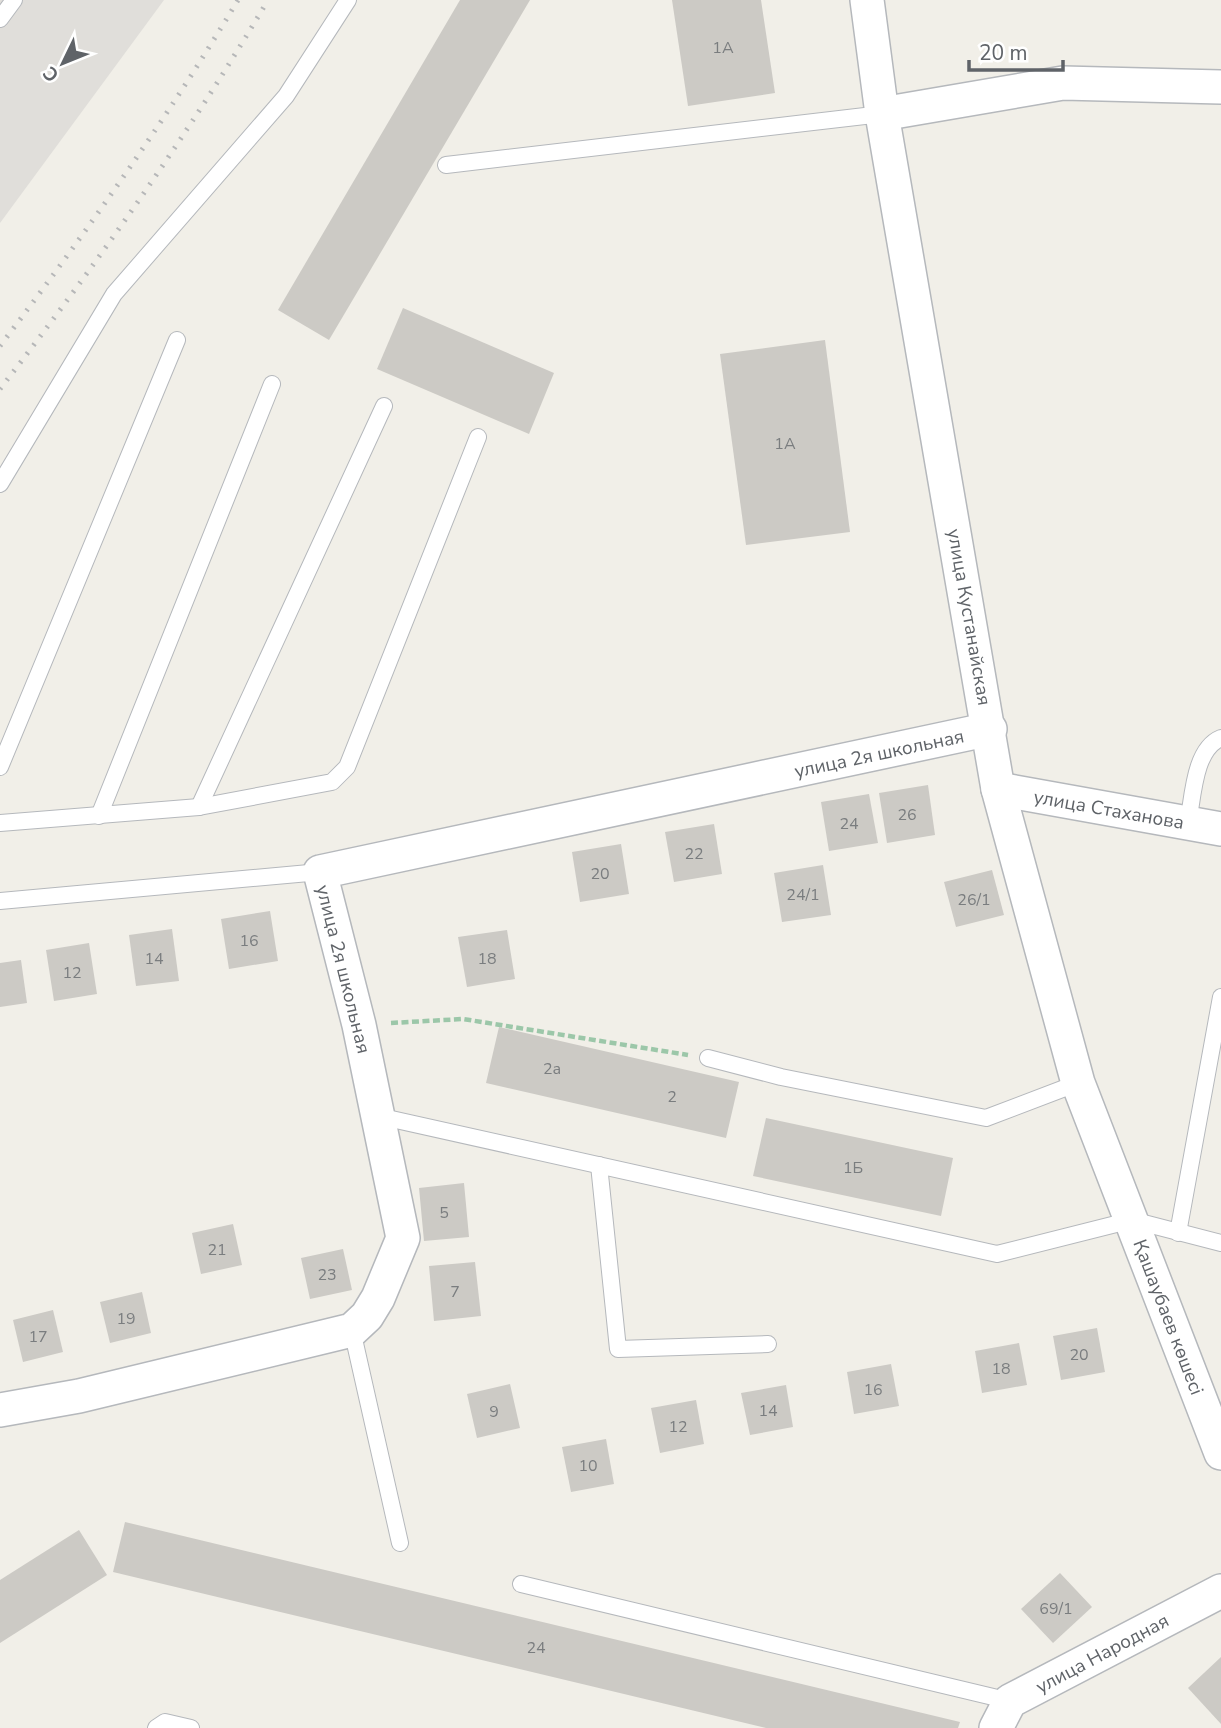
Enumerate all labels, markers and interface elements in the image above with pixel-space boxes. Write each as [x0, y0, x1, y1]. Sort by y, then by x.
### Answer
north arrow [28, 28, 98, 98]
scale bar [969, 28, 1064, 72]
house number: 1А [712, 37, 734, 59]
text: 20 m [979, 39, 1028, 67]
text: С [37, 60, 65, 87]
house number: 1А [774, 433, 796, 455]
street label: улица Кустанайская [941, 527, 997, 708]
street label: улица 2я школьная [792, 723, 966, 785]
street label: улица Стаханова [1032, 784, 1186, 836]
house number: 26 [897, 804, 917, 826]
house number: 24 [839, 813, 859, 835]
house number: 22 [684, 843, 704, 865]
house number: 20 [590, 863, 610, 885]
street label: улица 2я школьная [310, 882, 377, 1056]
house number: 24/1 [786, 884, 820, 906]
house number: 26/1 [957, 889, 991, 911]
house number: 16 [239, 930, 259, 952]
house number: 14 [144, 948, 164, 970]
house number: 18 [477, 948, 497, 970]
house number: 12 [62, 962, 82, 984]
house number: 2а [543, 1058, 561, 1080]
house number: 2 [667, 1086, 677, 1108]
house number: 1Б [843, 1157, 863, 1179]
house number: 5 [439, 1202, 449, 1224]
street label: Қашаубаев көшесі [1126, 1236, 1210, 1399]
house number: 21 [207, 1239, 227, 1261]
house number: 23 [317, 1264, 337, 1286]
house number: 7 [450, 1281, 460, 1303]
house number: 19 [116, 1308, 136, 1330]
house number: 17 [28, 1326, 48, 1348]
house number: 20 [1069, 1344, 1089, 1366]
house number: 18 [991, 1358, 1011, 1380]
house number: 16 [863, 1379, 883, 1401]
house number: 14 [758, 1400, 778, 1422]
house number: 9 [489, 1401, 499, 1423]
house number: 12 [668, 1416, 688, 1438]
house number: 10 [578, 1455, 598, 1477]
house number: 69/1 [1039, 1598, 1073, 1620]
street label: улица Народная [1031, 1608, 1174, 1700]
house number: 24 [526, 1637, 546, 1659]

